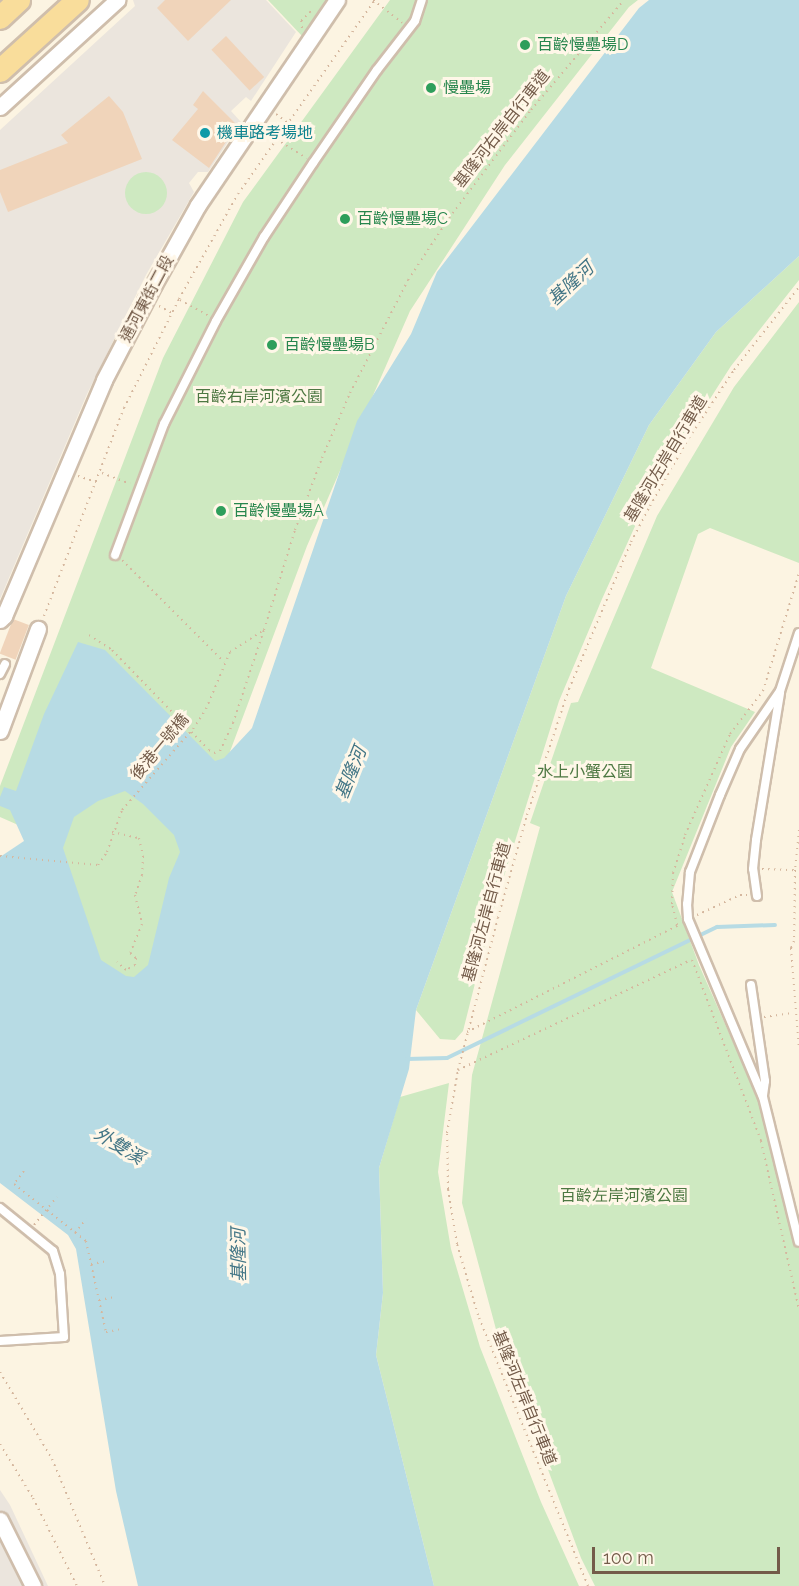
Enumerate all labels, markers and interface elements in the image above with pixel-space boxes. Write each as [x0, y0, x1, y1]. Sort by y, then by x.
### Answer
place label: 百齡慢壘場D [537, 35, 628, 55]
marker: 百齡慢壘場D [518, 38, 532, 52]
street label: 基隆河右岸自行車道 [450, 66, 554, 192]
place label: 慢壘場 [443, 78, 491, 98]
marker: 慢壘場 [424, 81, 438, 95]
place label: 機車路考場地 [217, 123, 313, 143]
marker: 機車路考場地 [198, 126, 212, 140]
place label: 百齡慢壘場C [357, 209, 448, 229]
marker: 百齡慢壘場C [338, 212, 352, 226]
street label: 通河東街二段 [116, 252, 178, 346]
water label: 基隆河 [544, 258, 598, 310]
place label: 百齡慢壘場B [284, 335, 375, 355]
marker: 百齡慢壘場B [265, 338, 279, 352]
park label: 百齡右岸河濱公園 [195, 387, 323, 407]
street label: 基隆河左岸自行車道 [621, 392, 711, 526]
place label: 百齡慢壘場A [233, 501, 324, 521]
marker: 百齡慢壘場A [214, 504, 228, 518]
street label: 後港一號橋 [127, 710, 193, 784]
water label: 基隆河 [331, 744, 371, 802]
park label: 水上小蟹公園 [537, 762, 633, 782]
street label: 基隆河左岸自行車道 [459, 840, 515, 984]
water label: 外雙溪 [90, 1123, 148, 1169]
park label: 百齡左岸河濱公園 [560, 1186, 688, 1206]
water label: 基隆河 [228, 1228, 250, 1282]
street label: 基隆河左岸自行車道 [488, 1328, 560, 1468]
scale bar [595, 1535, 782, 1573]
text: 100 m [603, 1547, 654, 1568]

